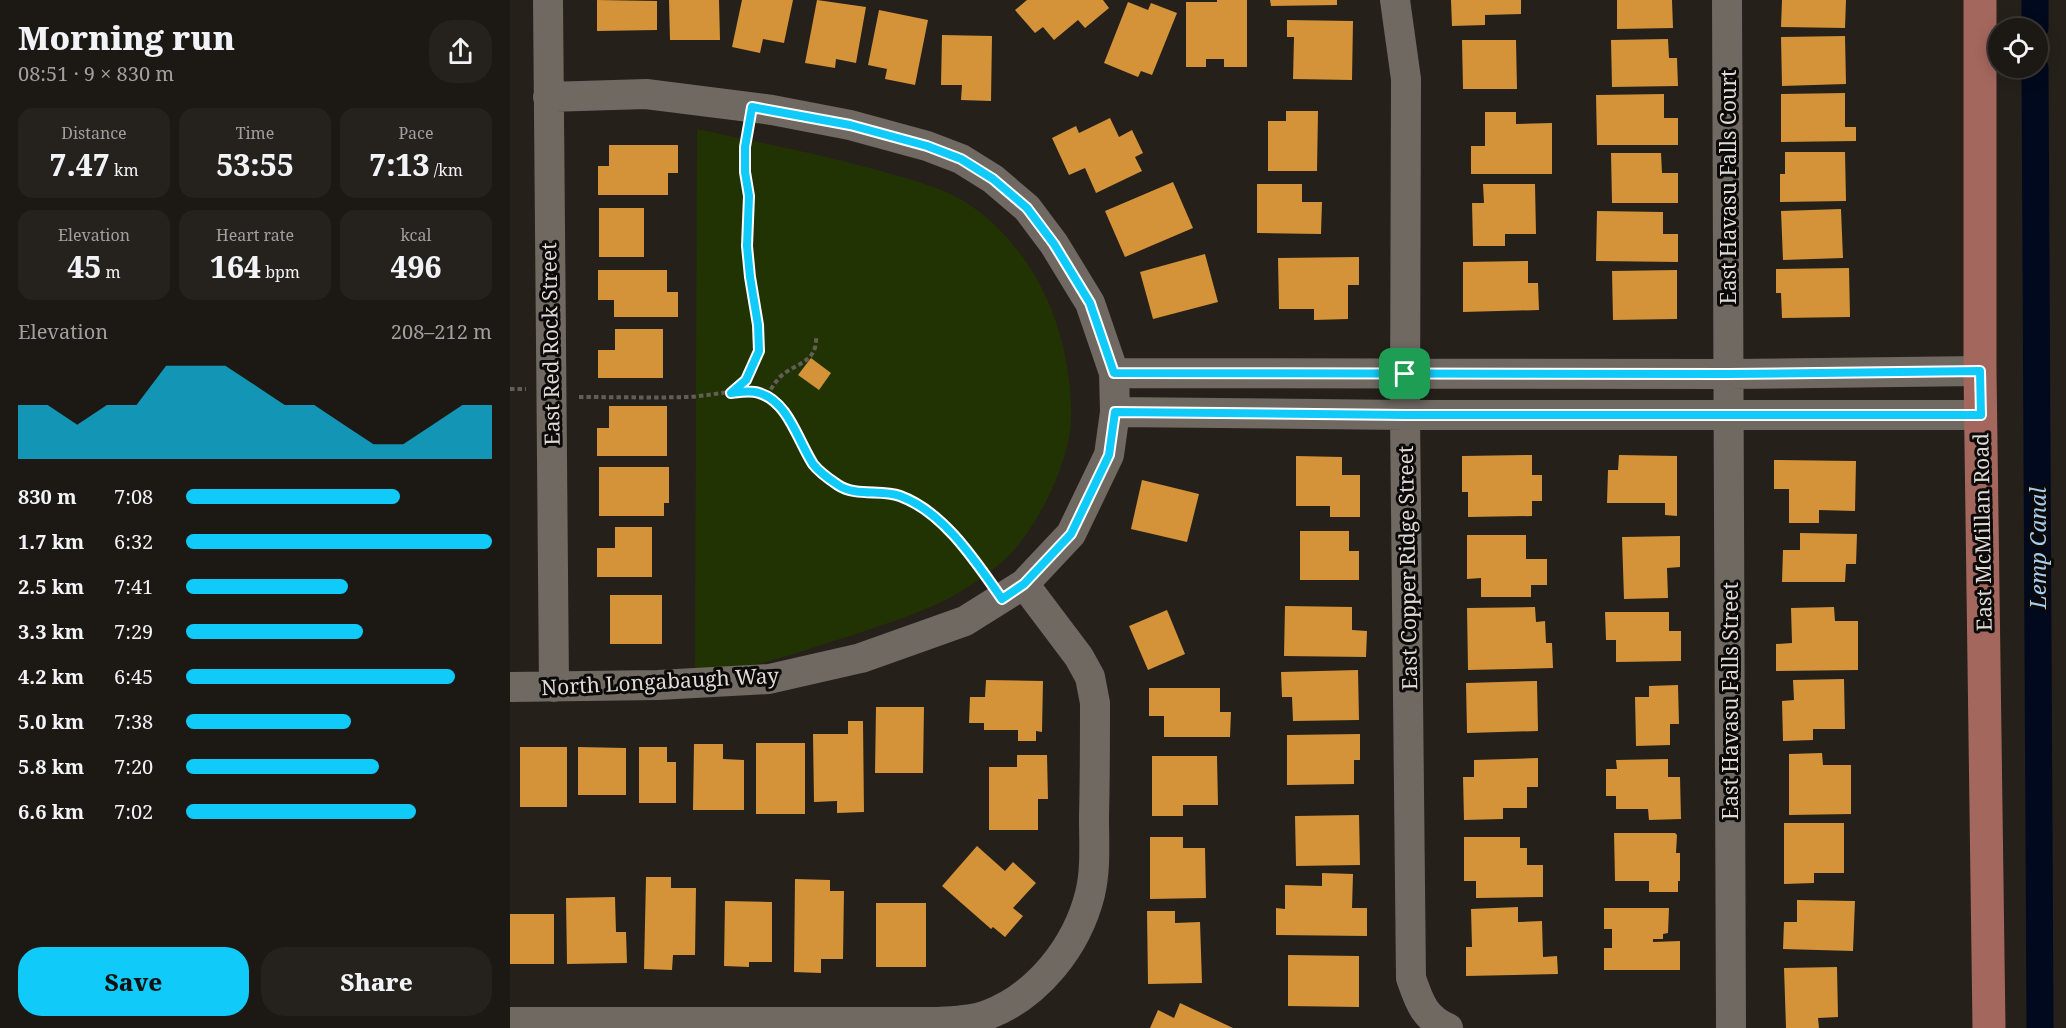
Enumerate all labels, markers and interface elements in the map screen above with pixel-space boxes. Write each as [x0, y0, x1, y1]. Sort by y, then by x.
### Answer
text: Morning run [18, 15, 235, 60]
map controls [1988, 18, 2048, 78]
button: locate [1988, 18, 2048, 78]
button: share [429, 20, 492, 83]
text: 08:51 · 9 × 830 m [18, 60, 174, 87]
street label: East Havasu Falls Court [1714, 70, 1742, 304]
text: Distance [61, 122, 127, 144]
text: Time [236, 122, 274, 144]
text: Pace [398, 122, 434, 144]
text: 7.47 [49, 144, 110, 185]
text: 53:55 [216, 144, 294, 185]
text: 7:13 [369, 144, 430, 185]
text: km [110, 159, 139, 181]
text: /km [430, 159, 463, 181]
text: Elevation [58, 224, 130, 246]
text: Heart rate [216, 224, 294, 246]
text: kcal [401, 224, 431, 246]
street label: East Red Rock Street [534, 242, 566, 446]
text: 45 [67, 246, 101, 287]
text: 164 [210, 246, 261, 287]
text: 496 [390, 246, 442, 287]
text: m [101, 261, 121, 283]
text: bpm [261, 261, 300, 283]
text: Elevation [18, 318, 108, 345]
text: 208–212 m [391, 318, 492, 345]
pin [1379, 348, 1430, 399]
icon: arrive [1388, 357, 1421, 390]
street label: East McMillan Road [1966, 433, 1998, 631]
street label: East Copper Ridge Street [1391, 445, 1423, 691]
text: 830 m [18, 483, 77, 510]
text: 7:08 [114, 483, 153, 510]
water label: Lemp Canal [2022, 487, 2052, 610]
text: 1.7 km [18, 528, 84, 555]
text: 6:32 [114, 528, 153, 555]
text: 2.5 km [18, 573, 84, 600]
text: 7:41 [114, 573, 153, 600]
street label: East Havasu Falls Street [1716, 582, 1744, 820]
text: 3.3 km [18, 618, 84, 645]
text: 7:29 [114, 618, 153, 645]
street label: North Longabaugh Way [540, 661, 780, 701]
text: 4.2 km [18, 663, 84, 690]
text: 6:45 [114, 663, 153, 690]
text: 5.0 km [18, 708, 84, 735]
text: 7:38 [114, 708, 153, 735]
text: 5.8 km [18, 753, 84, 780]
text: 7:20 [114, 753, 153, 780]
text: 6.6 km [18, 798, 84, 825]
text: 7:02 [114, 798, 153, 825]
button: Save [18, 947, 249, 1016]
button: Share [261, 947, 492, 1016]

